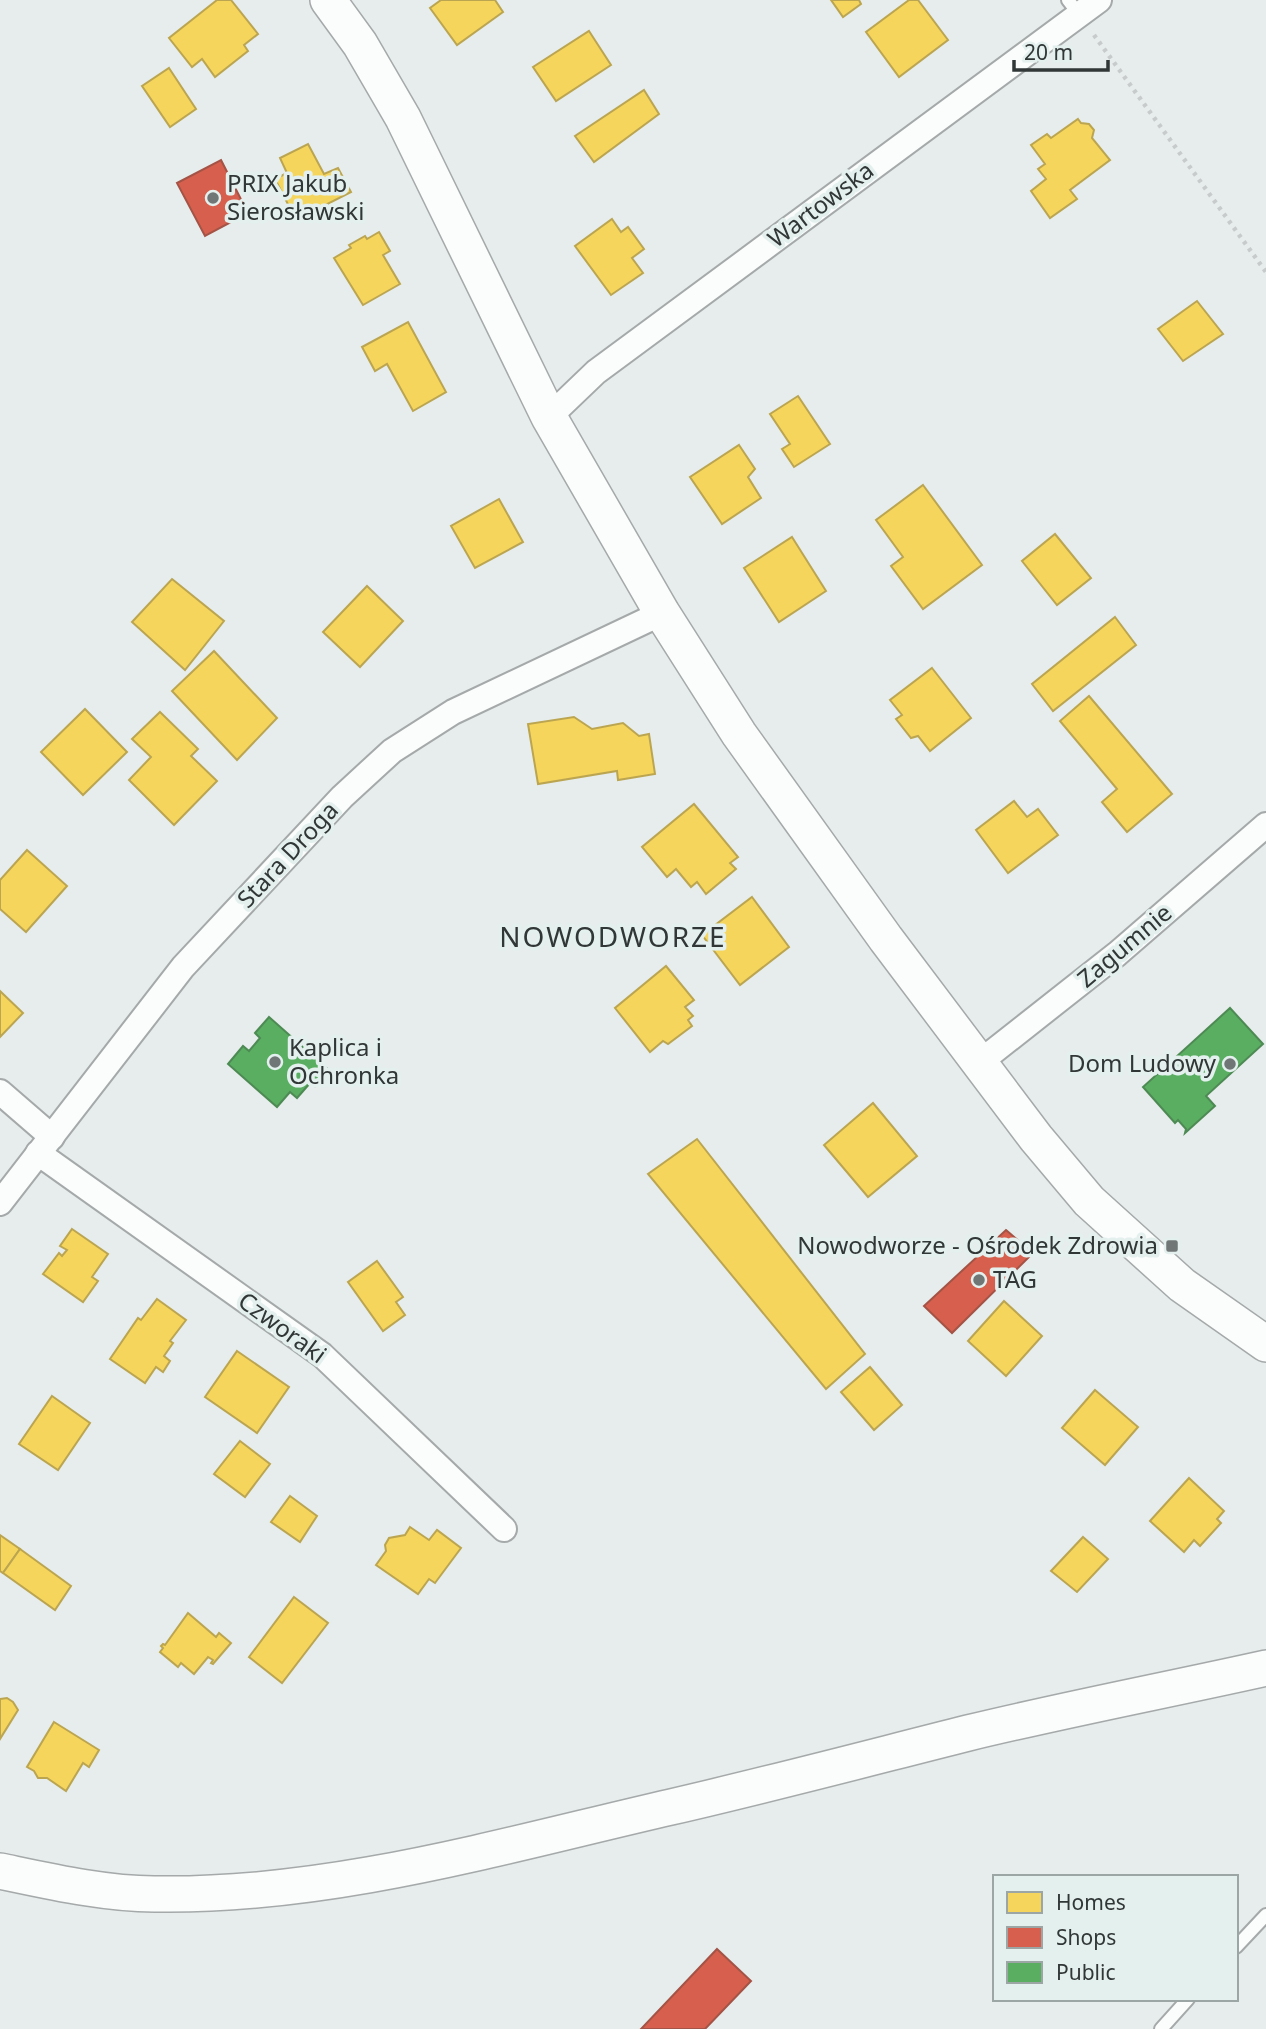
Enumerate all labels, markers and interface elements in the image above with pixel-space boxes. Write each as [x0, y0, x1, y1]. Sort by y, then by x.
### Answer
scale bar [1014, 28, 1108, 72]
text: 20 m [1024, 38, 1073, 66]
street label: Wartowska [760, 153, 880, 254]
place label: PRIX Jakub Sierosławski [227, 166, 364, 227]
marker: PRIX Jakub Sierosławski [205, 190, 221, 206]
street label: Stara Droga [229, 794, 345, 914]
street label: Zagumnie [1070, 896, 1178, 994]
district label: NOWODWORZE [499, 917, 727, 955]
place label: Kaplica i Ochronka [289, 1030, 399, 1091]
place label: Dom Ludowy [1068, 1046, 1217, 1079]
marker: Kaplica i Ochronka [267, 1054, 283, 1070]
marker: Dom Ludowy [1222, 1056, 1238, 1072]
place label: Nowodworze - Ośrodek Zdrowia [797, 1228, 1158, 1261]
marker: Nowodworze - Ośrodek Zdrowia [1164, 1238, 1180, 1254]
place label: TAG [993, 1262, 1037, 1295]
marker: TAG [971, 1272, 987, 1288]
street label: Czworaki [232, 1284, 334, 1370]
legend [993, 1875, 1238, 2001]
text: Homes [1056, 1888, 1126, 1916]
text: Shops [1056, 1923, 1116, 1951]
text: Public [1056, 1958, 1116, 1986]

